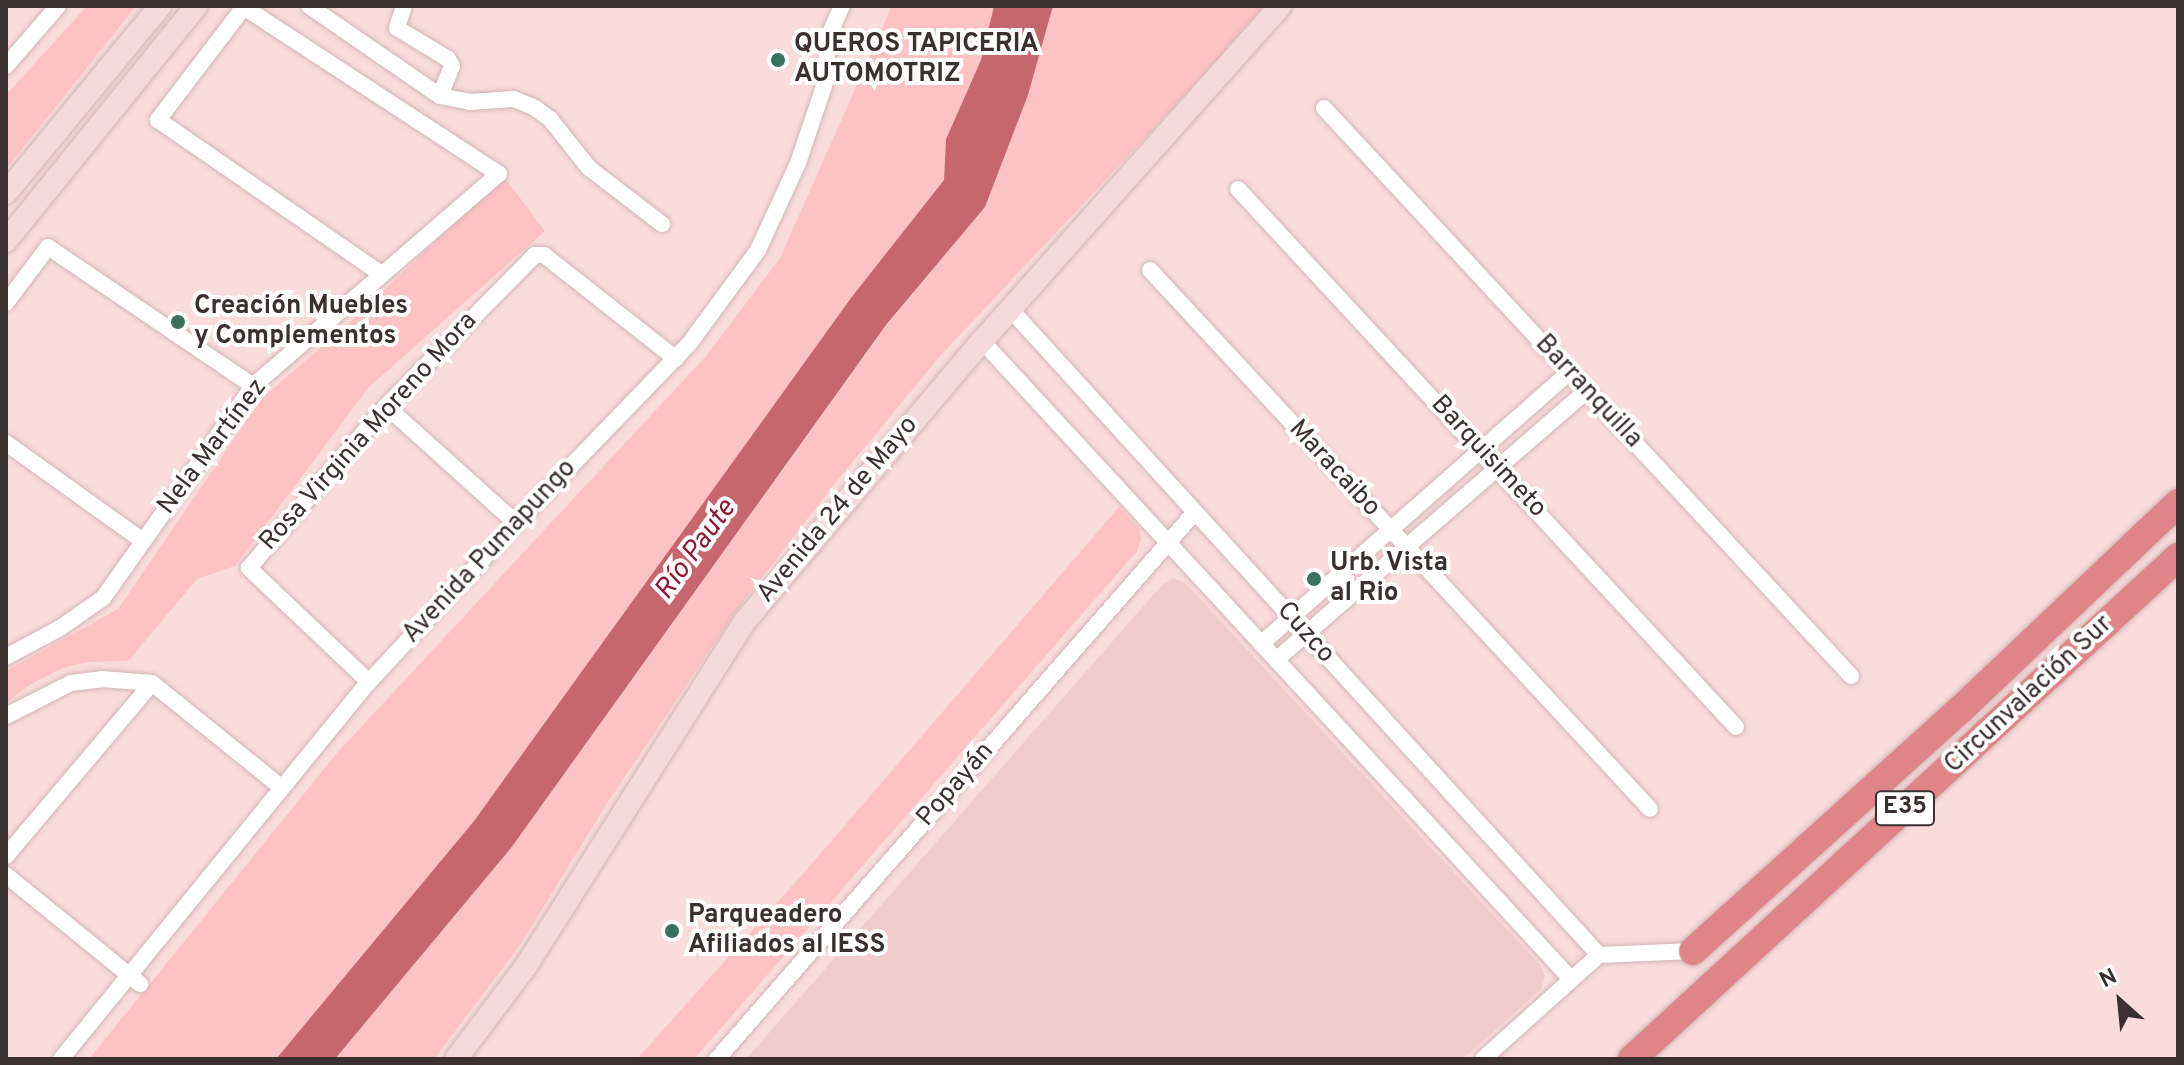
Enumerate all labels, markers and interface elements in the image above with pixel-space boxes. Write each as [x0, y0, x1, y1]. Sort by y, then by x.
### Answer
place label: QUEROS TAPICERIA AUTOMOTRIZ [794, 29, 1039, 90]
marker: QUEROS TAPICERIA AUTOMOTRIZ [769, 51, 787, 69]
place label: Creación Muebles y Complementos [194, 291, 408, 352]
street label: Rosa Virginia Moreno Mora [253, 306, 485, 558]
marker: Creación Muebles y Complementos [169, 313, 187, 331]
street label: Barranquilla [1528, 329, 1648, 455]
street label: Nela Martínez [152, 373, 274, 521]
street label: Barquisimeto [1424, 389, 1552, 525]
street label: Avenida 24 de Mayo [751, 410, 925, 610]
street label: Maracaibo [1282, 414, 1386, 524]
street label: Avenida Pumapungo [397, 454, 583, 650]
water label: Río Paute [648, 493, 744, 607]
place label: Urb. Vista al Rio [1330, 548, 1449, 610]
marker: Urb. Vista al Rio [1305, 570, 1323, 588]
street label: Cuzco [1269, 596, 1341, 670]
street label: Circunvalación Sur [1939, 609, 2119, 781]
street label: Popayán [911, 736, 1001, 834]
road number: E35 [1873, 788, 1937, 828]
place label: Parqueadero Afiliados al IESS [688, 900, 885, 962]
marker: Parqueadero Afiliados al IESS [663, 922, 681, 940]
north arrow [2080, 961, 2160, 1041]
text: N [2096, 964, 2122, 995]

